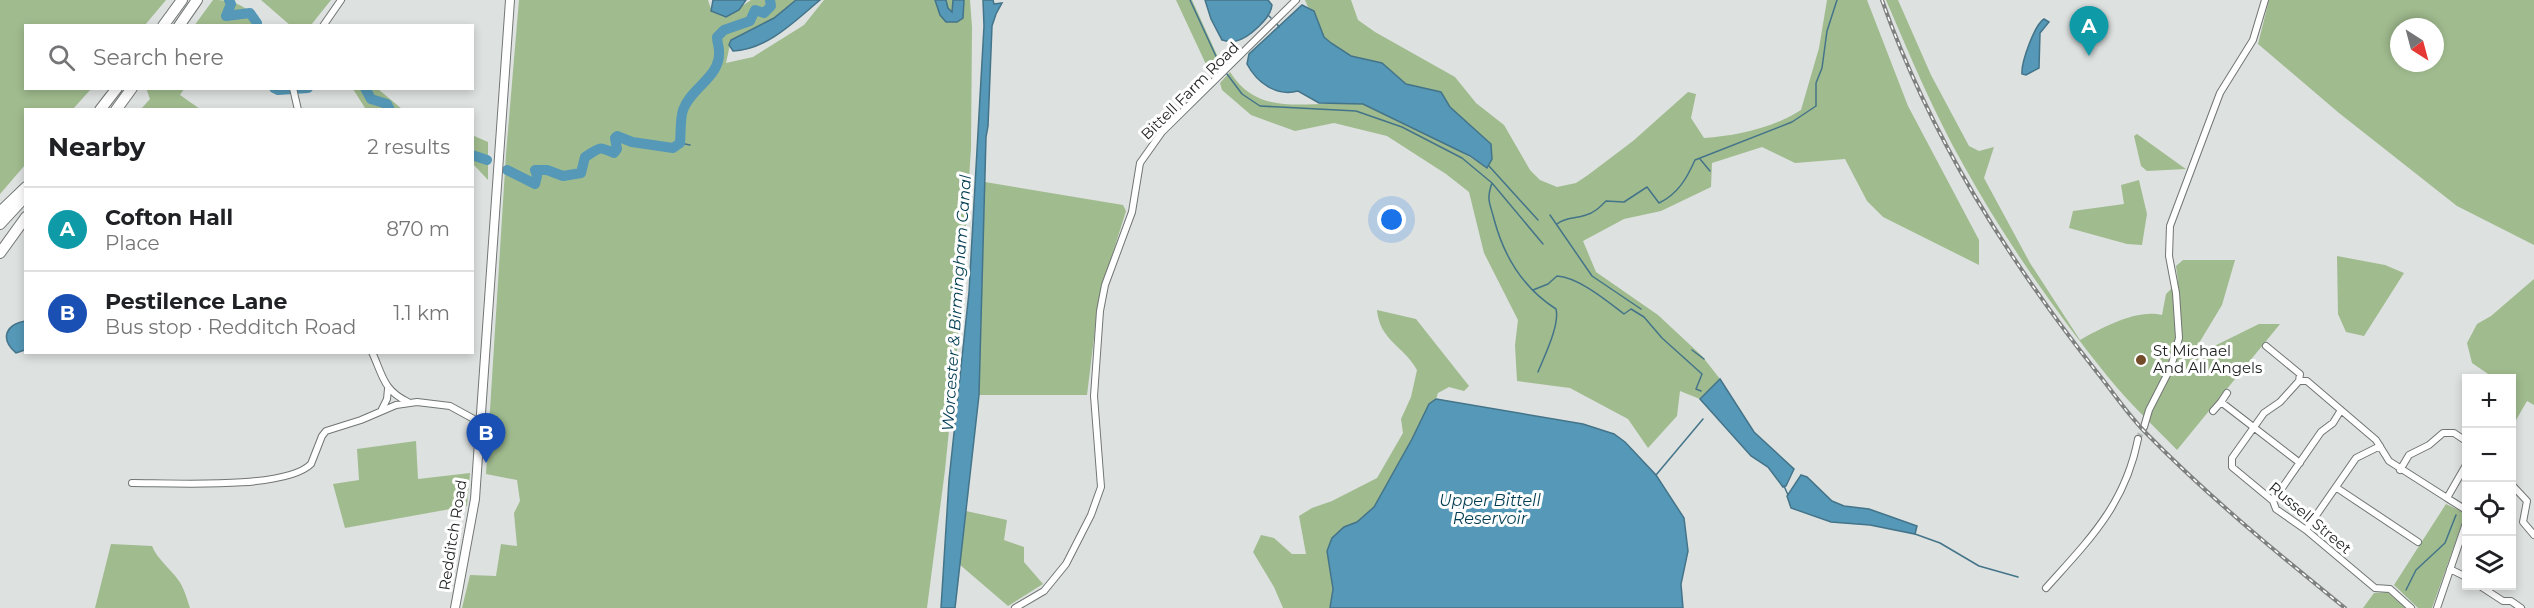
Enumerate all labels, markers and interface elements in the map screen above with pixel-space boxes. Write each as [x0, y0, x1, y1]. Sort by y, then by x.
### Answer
pin: A [2070, 7, 2108, 56]
north arrow [2390, 18, 2444, 72]
search box [24, 24, 474, 90]
street label: Bittell Farm Road [1137, 38, 1243, 144]
icon: search [45, 41, 78, 74]
text: Search here [93, 44, 224, 71]
text: Nearby [48, 131, 145, 163]
text: 2 results [367, 135, 450, 159]
water label: Worcester & Birmingham Canal [938, 173, 975, 432]
text: Cofton Hall [105, 204, 233, 231]
your location [1377, 205, 1406, 234]
text: A [60, 217, 75, 241]
text: 870 m [386, 217, 450, 241]
text: Place [105, 231, 160, 255]
text: Pestilence Lane [105, 288, 288, 315]
text: B [60, 301, 75, 325]
text: 1.1 km [393, 301, 450, 325]
text: Bus stop · Redditch Road [105, 315, 356, 339]
place label: St Michael And All Angels [2153, 341, 2262, 377]
marker: St Michael And All Angels [2134, 353, 2148, 367]
map controls [2462, 374, 2516, 590]
button: + [2462, 374, 2516, 428]
pin: B [466, 414, 506, 463]
button: − [2462, 428, 2516, 482]
street label: Redditch Road [434, 478, 471, 592]
street label: Russell Street [2265, 478, 2355, 558]
button: locate [2462, 482, 2516, 536]
water label: Upper Bittell Reservoir [1439, 491, 1541, 528]
button: layers [2462, 536, 2516, 590]

